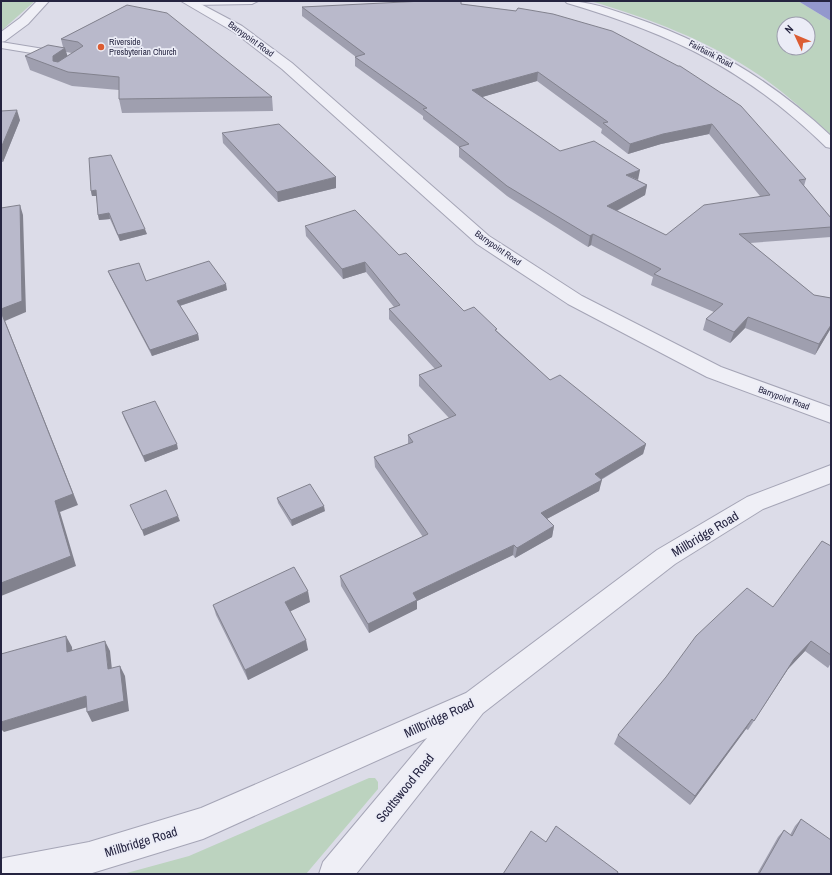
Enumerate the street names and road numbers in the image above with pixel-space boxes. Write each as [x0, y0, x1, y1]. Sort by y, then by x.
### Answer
street label: Barrypoint Road [226, 18, 276, 60]
street label: Fairbank Road [687, 37, 735, 71]
street label: Barrypoint Road [473, 228, 523, 268]
street label: Barrypoint Road [757, 383, 811, 413]
street label: Millbridge Road [668, 507, 742, 561]
street label: Millbridge Road [401, 694, 477, 742]
street label: Scottswood Road [372, 750, 438, 826]
street label: Millbridge Road [103, 823, 180, 861]

